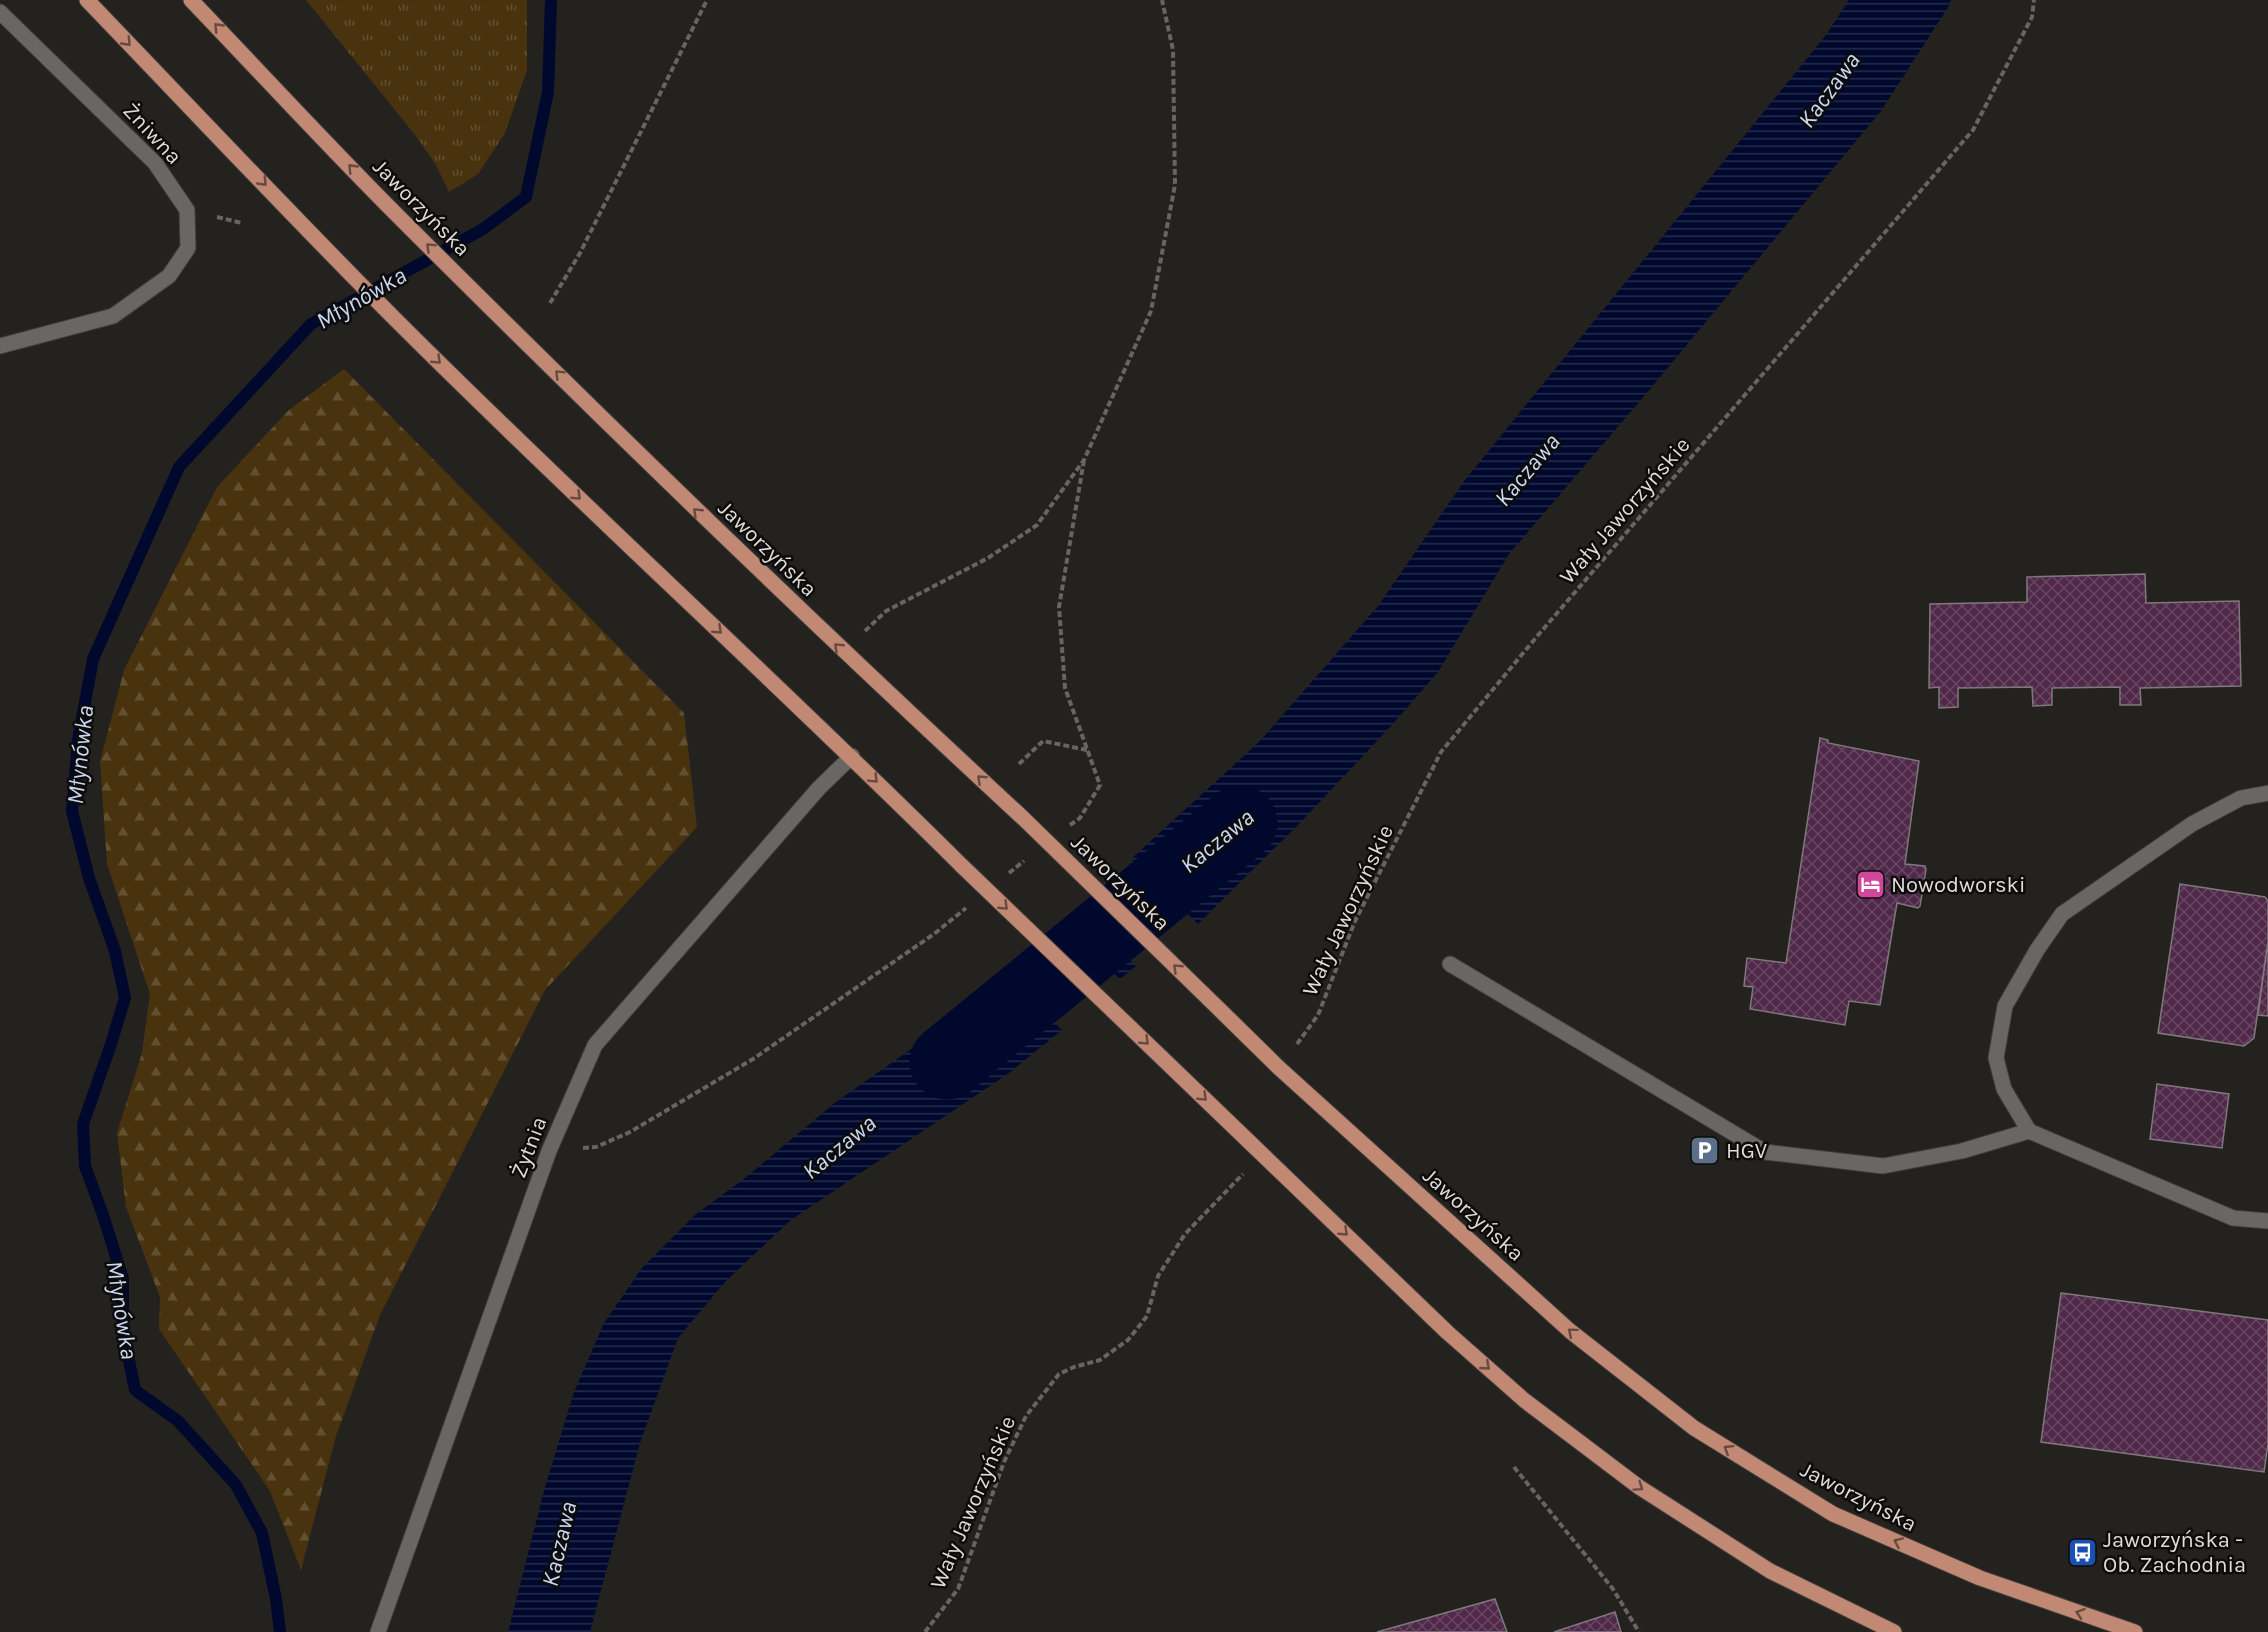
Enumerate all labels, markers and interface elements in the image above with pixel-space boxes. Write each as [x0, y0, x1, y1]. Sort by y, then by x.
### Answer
one-way arrow [214, 24, 225, 35]
one-way arrow [120, 35, 131, 46]
water label: Kaczawa [1792, 47, 1866, 133]
street label: Żniwna [117, 98, 187, 170]
street label: Jaworzyńska [367, 154, 475, 262]
one-way arrow [349, 165, 360, 176]
one-way arrow [256, 175, 267, 186]
one-way arrow [426, 243, 437, 254]
water label: Młynówka [311, 261, 411, 335]
one-way arrow [431, 353, 441, 364]
one-way arrow [555, 371, 566, 382]
water label: Kaczawa [1488, 428, 1566, 512]
street label: Wały Jaworzyńskie [1554, 432, 1695, 589]
one-way arrow [570, 489, 580, 500]
street label: Jaworzyńska [713, 495, 822, 602]
one-way arrow [694, 508, 705, 519]
one-way arrow [711, 623, 722, 634]
one-way arrow [834, 643, 845, 654]
water label: Młynówka [61, 704, 99, 806]
one-way arrow [867, 772, 878, 783]
one-way arrow [977, 776, 988, 787]
water label: Kaczawa [1175, 803, 1259, 879]
street label: Wały Jaworzyńskie [1297, 821, 1399, 1000]
street label: Jaworzyńska [1066, 829, 1175, 936]
hotel icon: Nowodworski [1854, 868, 1886, 900]
place label: Nowodworski [1891, 872, 2026, 898]
one-way arrow [996, 899, 1007, 910]
one-way arrow [1173, 965, 1184, 976]
one-way arrow [1137, 1034, 1148, 1045]
one-way arrow [1196, 1090, 1207, 1101]
water label: Kaczawa [797, 1109, 881, 1185]
street label: Żytnia [505, 1113, 552, 1182]
parking icon: HGV [1689, 1134, 1721, 1166]
place label: HGV [1726, 1138, 1767, 1164]
street label: Jaworzyńska [1417, 1163, 1529, 1267]
one-way arrow [1337, 1225, 1348, 1236]
water label: Młynówka [100, 1259, 144, 1361]
one-way arrow [1568, 1329, 1579, 1340]
one-way arrow [1479, 1359, 1490, 1370]
street label: Wały Jaworzyńskie [925, 1412, 1021, 1593]
one-way arrow [1724, 1444, 1734, 1456]
street label: Jaworzyńska [1796, 1456, 1921, 1537]
one-way arrow [1632, 1480, 1643, 1491]
water label: Kaczawa [536, 1499, 582, 1589]
place label: Jaworzyńska - Ob. Zachodnia [2103, 1527, 2246, 1578]
bus stop icon: Jaworzyńska - Ob. Zachodnia [2066, 1536, 2098, 1568]
one-way arrow [1894, 1538, 1905, 1550]
one-way arrow [2075, 1608, 2086, 1620]

